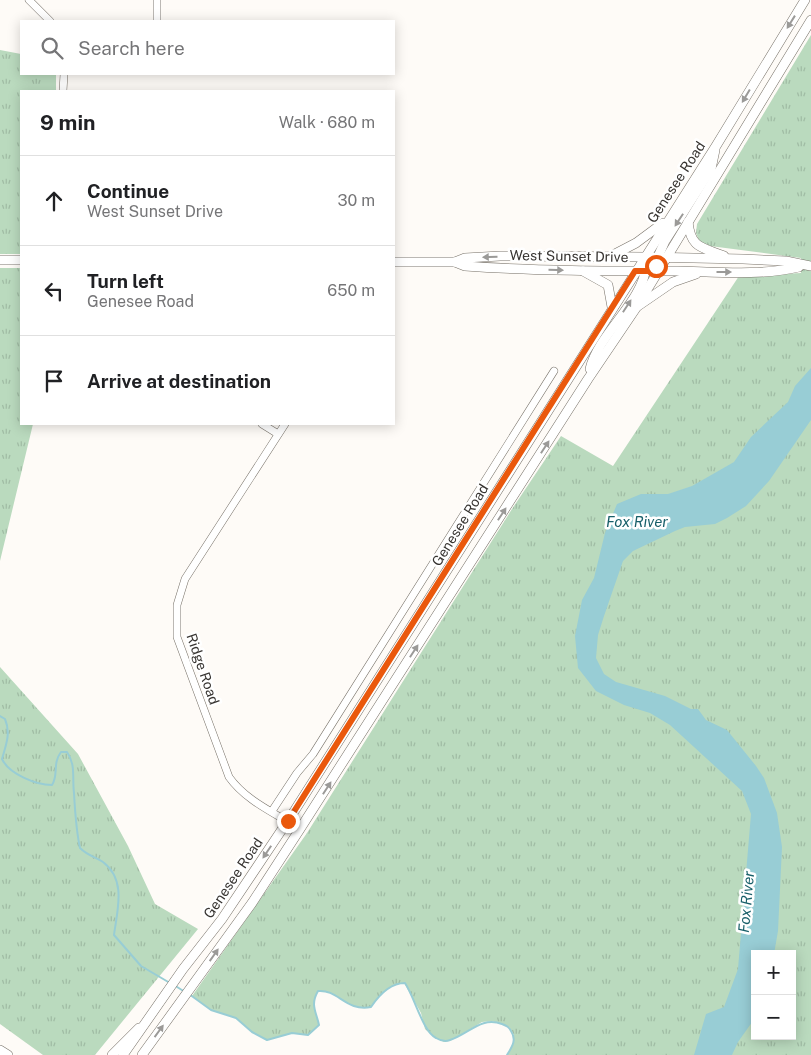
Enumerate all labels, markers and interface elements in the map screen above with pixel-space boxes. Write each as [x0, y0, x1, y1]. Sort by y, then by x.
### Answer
one-way arrow [787, 16, 796, 29]
search box [20, 20, 395, 75]
icon: search [38, 34, 66, 62]
text: Search here [78, 37, 185, 59]
one-way arrow [741, 90, 750, 103]
text: 9 min [40, 110, 96, 135]
text: Walk · 680 m [279, 113, 375, 132]
street label: Genesee Road [644, 138, 708, 226]
text: Continue [87, 180, 169, 202]
icon: ahead [40, 187, 68, 215]
text: 30 m [338, 191, 375, 210]
text: West Sunset Drive [87, 202, 223, 221]
one-way arrow [674, 213, 684, 227]
street label: West Sunset Drive [509, 247, 629, 265]
one-way arrow [482, 253, 498, 261]
route start [645, 255, 668, 278]
one-way arrow [548, 266, 564, 274]
one-way arrow [716, 268, 732, 276]
text: Turn left [87, 270, 164, 292]
icon: left [40, 277, 68, 305]
text: 650 m [327, 281, 375, 300]
text: Genesee Road [87, 292, 194, 311]
one-way arrow [622, 299, 632, 312]
icon: arrive [40, 367, 68, 395]
text: Arrive at destination [87, 370, 271, 392]
one-way arrow [540, 441, 549, 454]
street label: Genesee Road [428, 481, 492, 569]
one-way arrow [497, 507, 507, 520]
water label: Fox River [606, 513, 668, 530]
street label: Ridge Road [183, 631, 223, 707]
one-way arrow [410, 644, 419, 657]
one-way arrow [322, 781, 331, 794]
route end [277, 810, 300, 833]
street label: Genesee Road [200, 835, 266, 921]
one-way arrow [263, 845, 272, 858]
water label: Fox River [735, 870, 757, 934]
one-way arrow [209, 948, 219, 961]
map controls [751, 950, 796, 1040]
button: + [751, 950, 796, 995]
button: − [751, 995, 796, 1040]
one-way arrow [154, 1024, 164, 1038]

